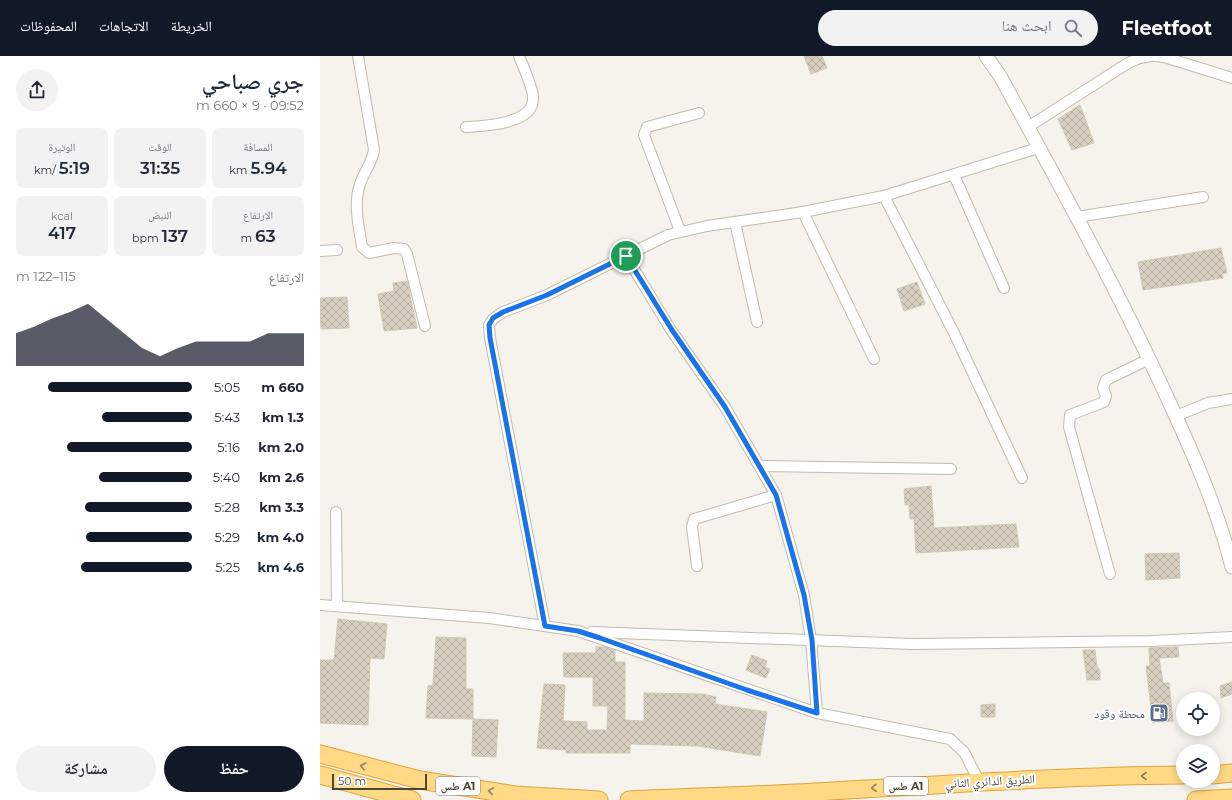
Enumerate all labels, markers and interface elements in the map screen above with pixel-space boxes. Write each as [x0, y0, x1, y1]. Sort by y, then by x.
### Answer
search box [818, 10, 1098, 46]
text: ابحث هنا [1002, 16, 1052, 35]
text: المحفوظات [20, 17, 77, 35]
text: الاتجاهات [99, 17, 149, 35]
text: الخريطة [171, 17, 212, 35]
icon: search [1062, 17, 1084, 39]
text: Fleetfoot [1122, 17, 1212, 40]
text: جري صباحي [202, 68, 304, 95]
button: share [16, 69, 58, 111]
text: 09:52 · 9 × 660 m [196, 97, 304, 113]
text: الوتيرة [49, 140, 75, 154]
text: الوقت [148, 140, 172, 154]
text: المسافة [243, 140, 273, 154]
text: 5:19 [59, 158, 90, 178]
text: 31:35 [140, 158, 180, 178]
text: 5.94 [250, 158, 287, 178]
text: /km [34, 163, 59, 177]
text: km [229, 163, 250, 177]
text: النبض [148, 208, 172, 222]
text: الارتفاع [243, 208, 273, 222]
text: kcal [51, 209, 73, 223]
text: 417 [48, 223, 76, 243]
text: 137 [161, 226, 188, 246]
text: 63 [255, 226, 276, 246]
text: bpm [132, 231, 161, 245]
text: m [240, 231, 255, 245]
pin [609, 239, 643, 273]
icon: arrive [615, 245, 637, 267]
text: 115–122 m [16, 268, 76, 284]
text: الارتفاع [269, 269, 304, 285]
text: 5:05 [214, 379, 240, 395]
text: 660 m [261, 379, 304, 395]
text: 5:43 [214, 409, 240, 425]
text: 1.3 km [262, 409, 304, 425]
text: 5:16 [217, 439, 240, 455]
text: 2.0 km [258, 439, 304, 455]
text: 5:40 [213, 469, 240, 485]
text: 2.6 km [259, 469, 304, 485]
text: 5:28 [214, 499, 240, 515]
text: 3.3 km [259, 499, 304, 515]
text: 5:29 [215, 529, 240, 545]
text: 4.0 km [257, 529, 304, 545]
text: 5:25 [215, 559, 240, 575]
text: 4.6 km [257, 559, 304, 575]
map controls [1176, 692, 1220, 788]
button: locate [1176, 692, 1220, 736]
fuel station icon: محطة وقود [1148, 702, 1170, 724]
place label: محطة وقود [1094, 706, 1145, 721]
button: layers [1176, 744, 1220, 788]
button: مشاركة [16, 746, 156, 792]
button: حفظ [164, 746, 304, 792]
one-way arrow [360, 762, 367, 771]
street label: الطريق الدائري الثاني [945, 771, 1035, 794]
scale bar [332, 772, 427, 791]
one-way arrow [1141, 772, 1147, 780]
text: 50 m [338, 774, 366, 788]
road number: طس A1 [436, 777, 480, 795]
road number: طس A1 [884, 777, 928, 795]
one-way arrow [871, 784, 877, 792]
one-way arrow [488, 787, 494, 796]

